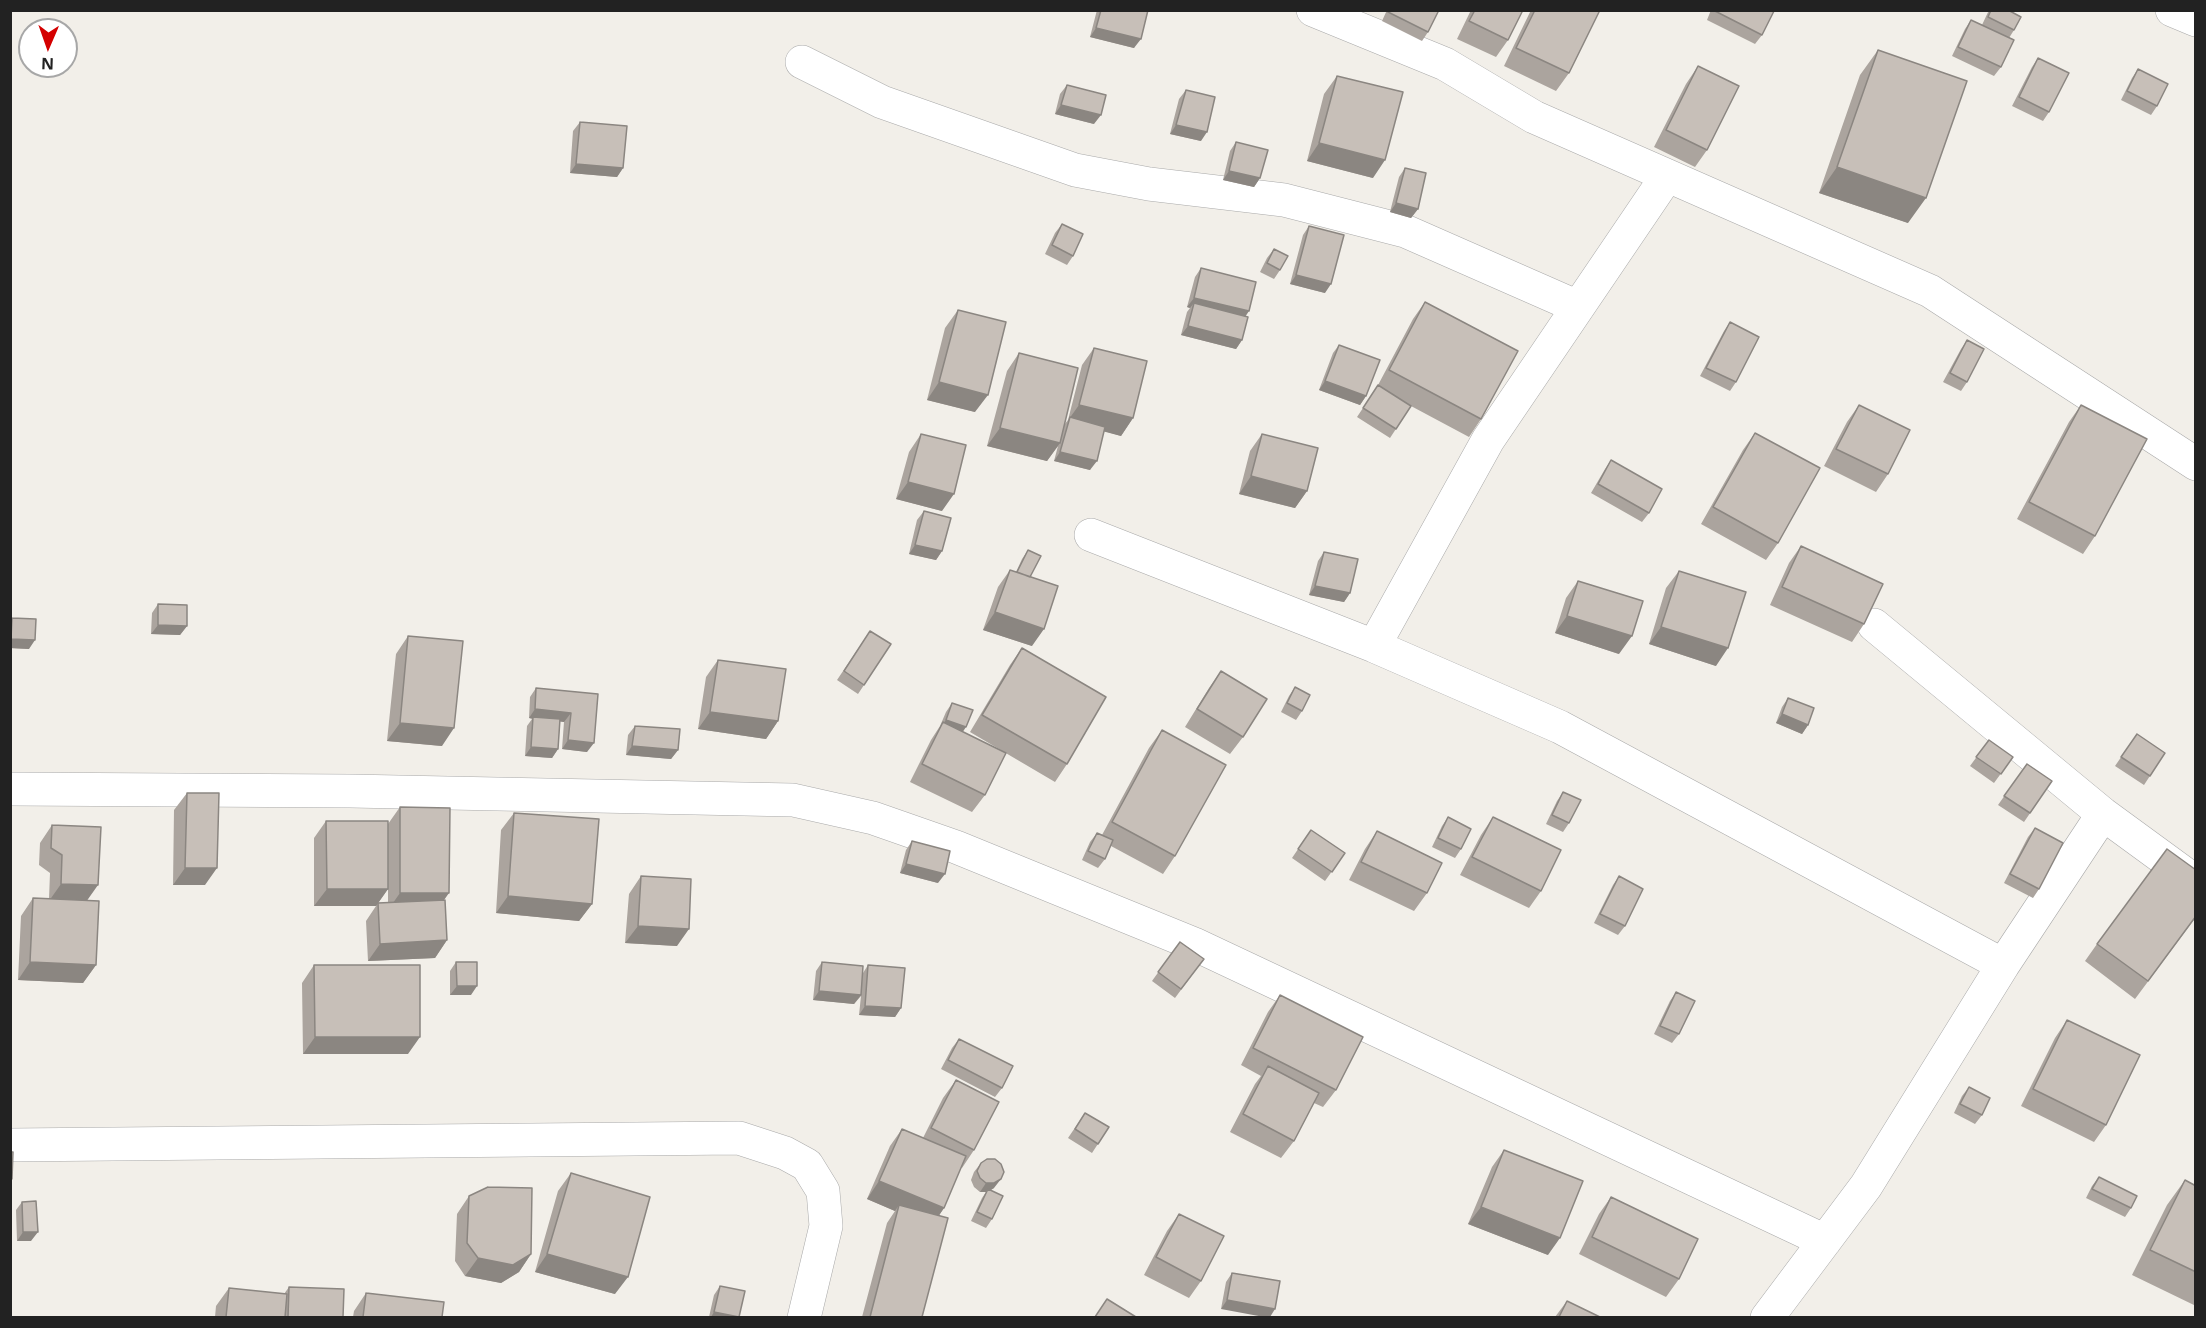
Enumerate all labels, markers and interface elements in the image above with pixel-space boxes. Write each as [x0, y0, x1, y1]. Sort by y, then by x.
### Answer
north arrow [18, 18, 78, 78]
text: N [41, 53, 54, 75]

